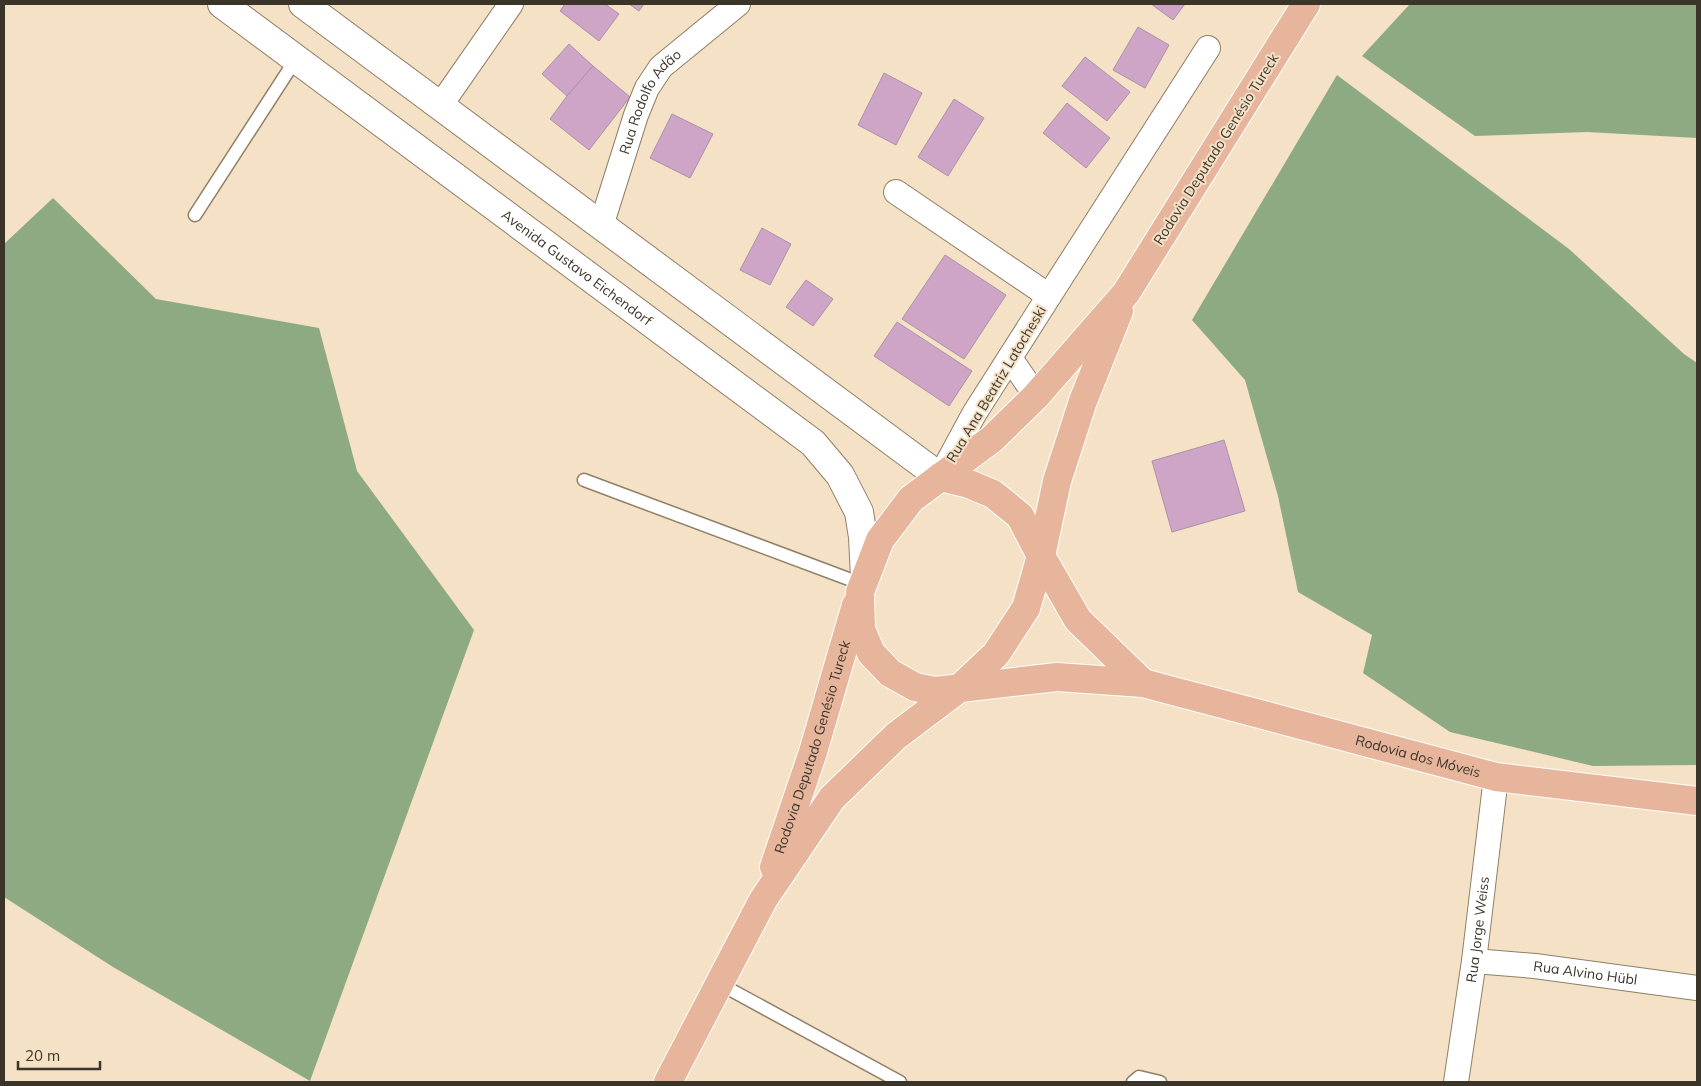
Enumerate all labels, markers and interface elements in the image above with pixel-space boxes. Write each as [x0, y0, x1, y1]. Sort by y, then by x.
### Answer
street label: Rua Rodolfo Adão [615, 45, 685, 156]
street label: Rodovia Deputado Genésio Tureck [1149, 49, 1283, 248]
street label: Avenida Gustavo Eichendorf [498, 206, 656, 330]
street label: Rua Ana Beatriz Latocheski [942, 303, 1050, 465]
street label: Rodovia Deputado Genésio Tureck [770, 638, 854, 856]
street label: Rodovia dos Móveis [1353, 731, 1483, 782]
street label: Rua Jorge Weiss [1462, 875, 1493, 984]
street label: Rua Alvino Hübl [1532, 957, 1638, 989]
scale bar [18, 1038, 100, 1070]
text: 20 m [25, 1046, 60, 1065]

